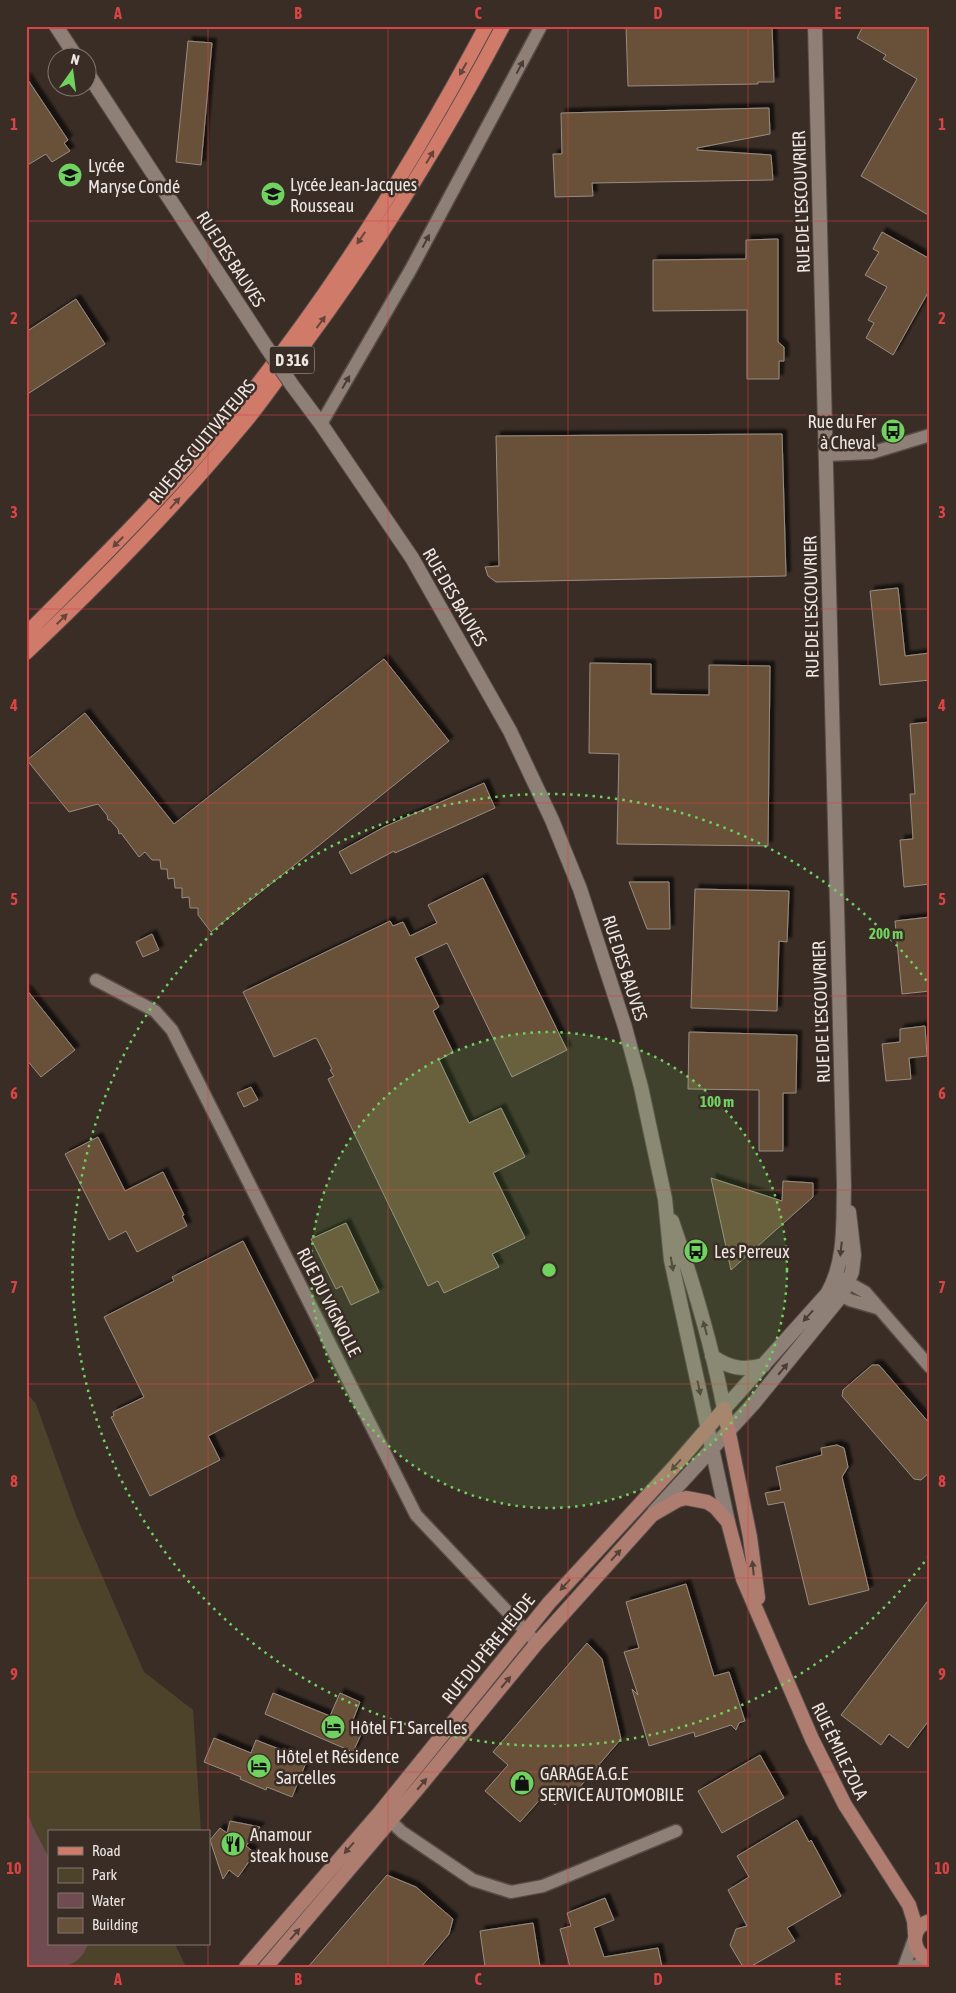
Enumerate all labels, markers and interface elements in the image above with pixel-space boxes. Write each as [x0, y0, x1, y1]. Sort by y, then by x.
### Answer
text: A [113, 4, 122, 22]
text: B [294, 4, 302, 22]
text: C [474, 4, 482, 22]
text: D [654, 4, 663, 22]
text: E [835, 4, 842, 22]
north arrow [48, 48, 98, 98]
text: N [69, 51, 81, 68]
one-way arrow [516, 60, 524, 74]
one-way arrow [458, 62, 467, 76]
text: 1 [10, 115, 18, 133]
text: 1 [938, 115, 946, 133]
street label: RUE DE L'ESCOUVRIER [788, 131, 814, 273]
one-way arrow [425, 151, 434, 164]
place label: Lycée Maryse Condé [88, 155, 180, 197]
school or university icon: Lycée Maryse Condé [57, 162, 83, 188]
place label: Lycée Jean-Jacques Rousseau [290, 174, 417, 216]
school or university icon: Lycée Jean-Jacques Rousseau [260, 181, 286, 207]
street label: RUE DES BAUVES [192, 207, 270, 311]
one-way arrow [356, 232, 366, 245]
one-way arrow [422, 234, 430, 248]
text: 2 [10, 309, 18, 327]
text: 2 [938, 309, 946, 327]
one-way arrow [316, 315, 326, 329]
road number: D 316 [270, 346, 314, 374]
street label: RUE DES CULTIVATEURS [145, 375, 260, 507]
one-way arrow [341, 376, 350, 389]
place label: Rue du Fer à Cheval [808, 411, 877, 453]
bus stop icon: Rue du Fer à Cheval [880, 418, 906, 444]
one-way arrow [169, 497, 181, 509]
text: 3 [10, 503, 18, 521]
text: 3 [938, 503, 946, 521]
one-way arrow [112, 536, 124, 548]
street label: RUE DE L'ESCOUVRIER [799, 536, 823, 678]
street label: RUE DES BAUVES [419, 544, 492, 650]
one-way arrow [55, 613, 67, 625]
text: 4 [9, 696, 18, 714]
text: 4 [937, 696, 946, 714]
text: 5 [10, 890, 18, 908]
text: 5 [938, 890, 946, 908]
street label: RUE DES BAUVES [598, 913, 652, 1024]
text: 200 m [869, 925, 903, 942]
street label: RUE DE L'ESCOUVRIER [808, 941, 834, 1083]
text: 6 [10, 1084, 18, 1102]
text: 6 [938, 1084, 946, 1102]
text: 100 m [700, 1093, 734, 1110]
bus stop icon: Les Perreux [683, 1238, 709, 1264]
place label: Les Perreux [714, 1241, 790, 1262]
one-way arrow [837, 1241, 845, 1257]
street label: RUE DU VIGNOLLE [293, 1244, 365, 1360]
one-way arrow [668, 1257, 676, 1273]
centre of rings [540, 1261, 558, 1279]
text: 7 [10, 1278, 18, 1296]
text: 7 [938, 1278, 946, 1296]
one-way arrow [803, 1310, 814, 1323]
one-way arrow [700, 1320, 708, 1335]
one-way arrow [777, 1362, 788, 1375]
one-way arrow [695, 1381, 703, 1397]
one-way arrow [670, 1459, 681, 1472]
text: 8 [10, 1472, 18, 1490]
text: 8 [938, 1472, 946, 1490]
one-way arrow [611, 1548, 622, 1561]
one-way arrow [749, 1560, 757, 1576]
one-way arrow [559, 1578, 571, 1590]
street label: RUE DU PÈRE HEUDE [437, 1590, 539, 1708]
text: 9 [10, 1665, 18, 1683]
text: 9 [938, 1665, 946, 1683]
one-way arrow [501, 1676, 512, 1689]
street label: RUE ÉMILE ZOLA [807, 1699, 873, 1803]
hotel icon: Hôtel F1 Sarcelles [320, 1714, 346, 1740]
place label: Hôtel F1 Sarcelles [350, 1717, 467, 1738]
place label: Hôtel et Résidence Sarcelles [276, 1746, 399, 1788]
hotel icon: Hôtel et Résidence Sarcelles [246, 1753, 272, 1779]
place label: GARAGE A.G.E SERVICE AUTOMOBILE [540, 1763, 684, 1805]
shop icon: GARAGE A.G.E SERVICE AUTOMOBILE [509, 1770, 535, 1796]
one-way arrow [416, 1778, 427, 1791]
place label: Anamour steak house [250, 1824, 329, 1866]
legend [48, 1830, 210, 1946]
restaurant icon: Anamour steak house [220, 1831, 246, 1857]
text: Road [92, 1842, 121, 1859]
one-way arrow [343, 1842, 355, 1854]
text: 10 [6, 1859, 22, 1877]
text: 10 [934, 1859, 950, 1877]
text: Park [92, 1866, 117, 1883]
text: Water [92, 1892, 125, 1909]
text: Building [92, 1916, 138, 1933]
one-way arrow [289, 1927, 300, 1940]
text: A [113, 1970, 122, 1988]
text: B [294, 1970, 302, 1988]
text: C [474, 1970, 482, 1988]
text: D [654, 1970, 663, 1988]
text: E [835, 1970, 842, 1988]

